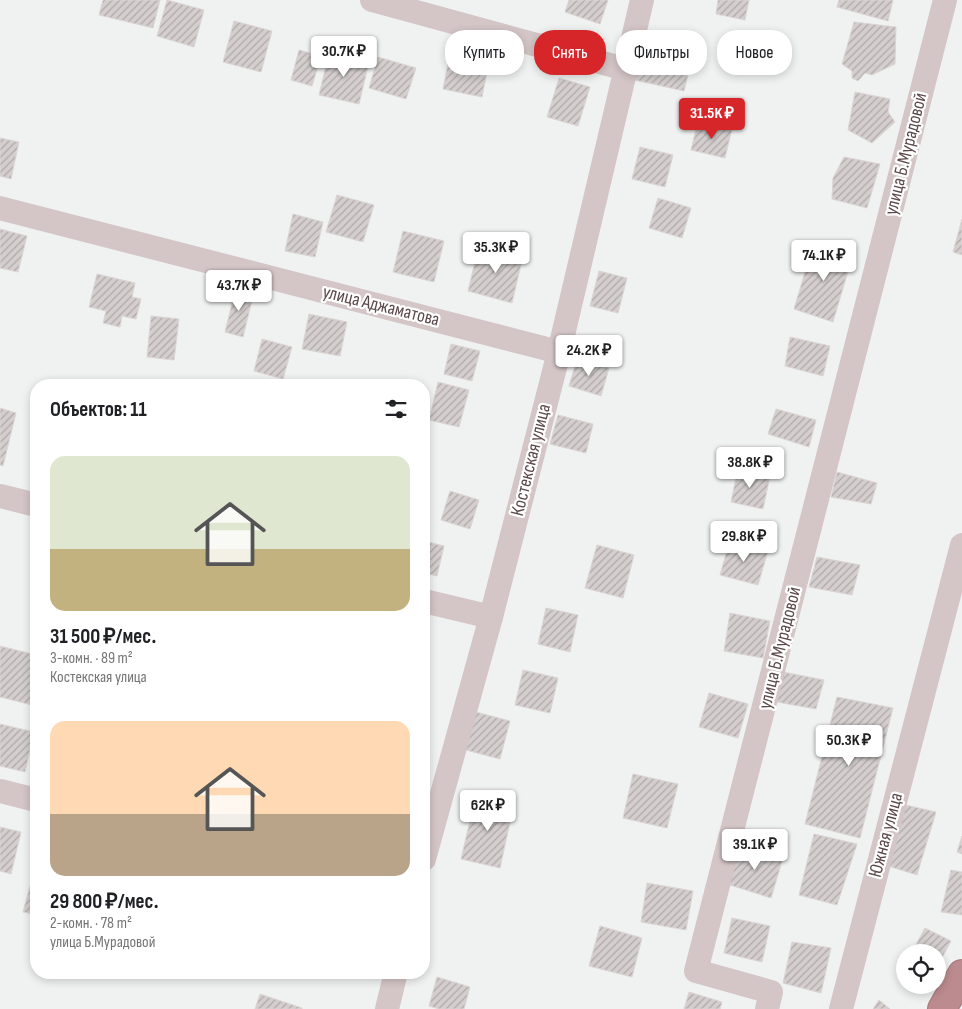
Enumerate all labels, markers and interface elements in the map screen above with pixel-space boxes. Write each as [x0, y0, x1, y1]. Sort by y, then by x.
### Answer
chip: Купить [445, 30, 524, 75]
chip: Снять [534, 30, 606, 75]
chip: Фильтры [616, 30, 707, 75]
chip: Новое [717, 30, 792, 75]
pin: 30.7K ₽ [298, 36, 390, 78]
text: 30.7K ₽ [322, 42, 366, 61]
street label: улица Б.Мурадовой [880, 90, 932, 218]
pin: 31.5K ₽ [666, 98, 758, 140]
text: 31.5K ₽ [690, 104, 734, 123]
pin: 35.3K ₽ [450, 232, 542, 274]
text: 35.3K ₽ [474, 238, 518, 257]
pin: 74.1K ₽ [778, 240, 870, 282]
text: 74.1K ₽ [802, 246, 846, 265]
pin: 43.7K ₽ [193, 270, 285, 312]
text: 43.7K ₽ [217, 276, 261, 295]
street label: улица Аджаматова [320, 280, 442, 332]
pin: 24.2K ₽ [543, 334, 635, 377]
text: 24.2K ₽ [566, 341, 612, 360]
icon: filters [382, 395, 410, 423]
text: Объектов: 11 [50, 397, 147, 422]
street label: Костекская улица [506, 402, 556, 518]
pin: 38.8K ₽ [704, 446, 796, 489]
text: 38.8K ₽ [727, 453, 773, 472]
icon: home [185, 489, 275, 579]
pin: 29.8K ₽ [698, 520, 790, 563]
text: 29.8K ₽ [721, 527, 767, 546]
street label: улица Б.Мурадовой [754, 584, 806, 712]
text: 31 500 ₽/мес. [50, 624, 156, 649]
text: 3-комн. · 89 m² [50, 649, 133, 668]
text: Костекская улица [50, 668, 147, 687]
pin: 50.3K ₽ [803, 724, 895, 767]
text: 50.3K ₽ [827, 731, 871, 750]
icon: home [185, 754, 275, 844]
pin: 62K ₽ [453, 790, 523, 832]
street label: Южная улица [864, 790, 908, 880]
text: 62K ₽ [471, 796, 505, 815]
pin: 39.1K ₽ [709, 828, 801, 871]
text: 39.1K ₽ [733, 835, 777, 854]
text: 29 800 ₽/мес. [50, 889, 159, 914]
text: 2-комн. · 78 m² [50, 914, 132, 933]
text: улица Б.Мурадовой [50, 933, 155, 952]
map controls [896, 944, 946, 994]
button: locate [896, 944, 946, 994]

